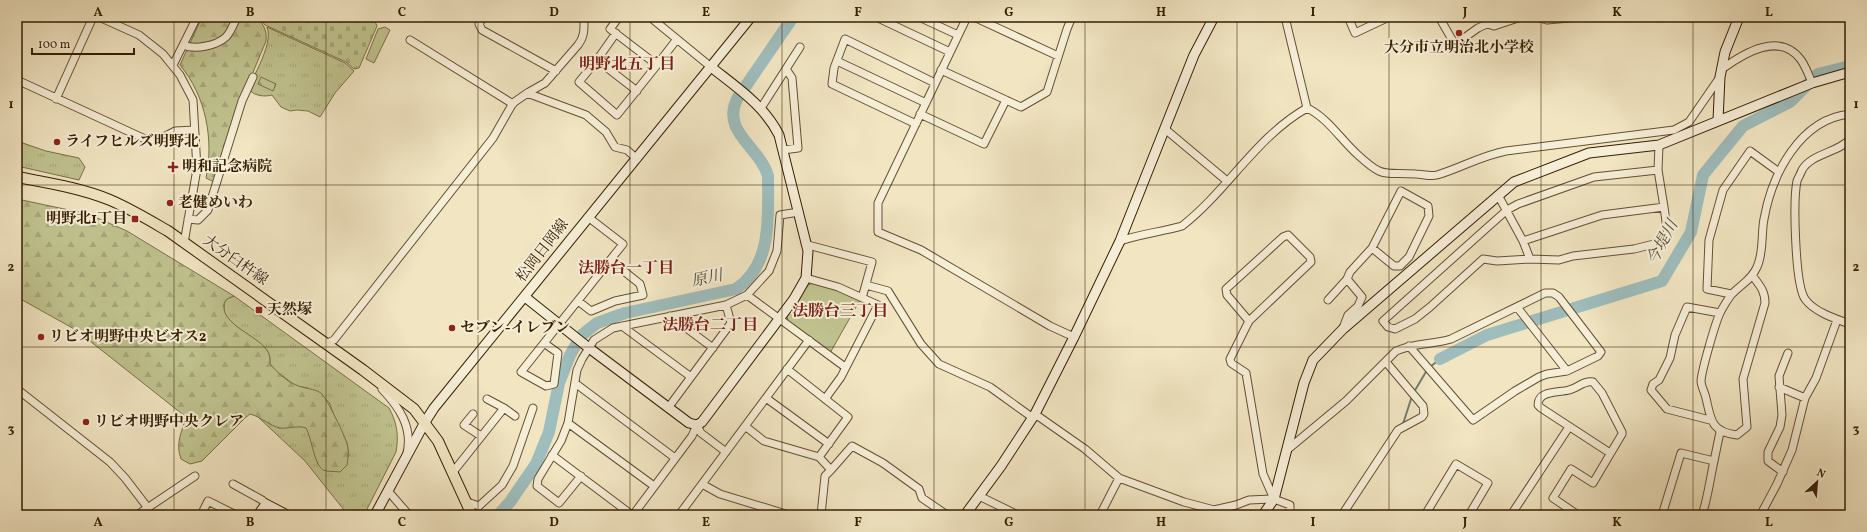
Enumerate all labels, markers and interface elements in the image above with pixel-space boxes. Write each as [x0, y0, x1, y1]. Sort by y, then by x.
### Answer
text: A [93, 4, 103, 22]
text: B [246, 4, 255, 22]
text: C [398, 4, 406, 22]
text: D [549, 4, 559, 22]
text: E [702, 4, 710, 22]
text: F [854, 4, 862, 22]
text: G [1004, 4, 1014, 22]
text: H [1156, 4, 1166, 22]
text: I [1311, 4, 1316, 22]
text: J [1462, 4, 1468, 22]
text: K [1612, 4, 1622, 22]
text: L [1765, 4, 1773, 22]
marker: 大分市立明治北小学校 [1454, 28, 1464, 38]
scale bar [32, 30, 134, 56]
text: 100 m [38, 37, 71, 53]
place label: 大分市立明治北小学校 [1384, 38, 1534, 59]
district label: 明野北五丁目 [579, 54, 675, 76]
text: 1 [8, 96, 14, 114]
text: 1 [1853, 96, 1859, 114]
place label: ライフヒルズ明野北 [65, 132, 199, 153]
marker: ライフヒルズ明野北 [52, 137, 62, 147]
place label: 明和記念病院 [182, 157, 272, 178]
marker: 明和記念病院 [167, 161, 179, 173]
place label: 老健めいわ [178, 193, 253, 214]
marker: 老健めいわ [165, 198, 175, 208]
place label: 明野北1丁目 [46, 209, 127, 230]
marker: 明野北1丁目 [130, 214, 140, 224]
street label: 松岡日岡線 [512, 215, 574, 287]
water label: 今堤川 [1642, 215, 1685, 269]
street label: 大分臼杵線 [198, 231, 272, 291]
district label: 法勝台一丁目 [578, 258, 674, 280]
text: 2 [8, 259, 15, 277]
text: 2 [1853, 259, 1860, 277]
water label: 原川 [689, 264, 727, 293]
place label: 天然塚 [267, 300, 312, 321]
district label: 法勝台三丁目 [792, 301, 888, 323]
marker: 天然塚 [254, 305, 264, 315]
district label: 法勝台二丁目 [662, 315, 758, 337]
place label: セブン-イレブン [460, 318, 570, 339]
marker: セブン-イレブン [447, 323, 457, 333]
place label: リビオ明野中央ビオス2 [49, 327, 207, 348]
marker: リビオ明野中央ビオス2 [36, 332, 46, 342]
place label: リビオ明野中央クレア [94, 412, 244, 433]
marker: リビオ明野中央クレア [81, 417, 91, 427]
text: 3 [8, 421, 15, 439]
text: 3 [1853, 421, 1860, 439]
north arrow [1797, 462, 1837, 502]
text: N [1814, 466, 1828, 483]
text: A [93, 514, 103, 532]
text: B [246, 514, 255, 532]
text: C [398, 514, 406, 532]
text: D [549, 514, 559, 532]
text: E [702, 514, 710, 532]
text: F [854, 514, 862, 532]
text: G [1004, 514, 1014, 532]
text: H [1156, 514, 1166, 532]
text: I [1311, 514, 1316, 532]
text: J [1462, 514, 1468, 532]
text: K [1612, 514, 1622, 532]
text: L [1765, 514, 1773, 532]

